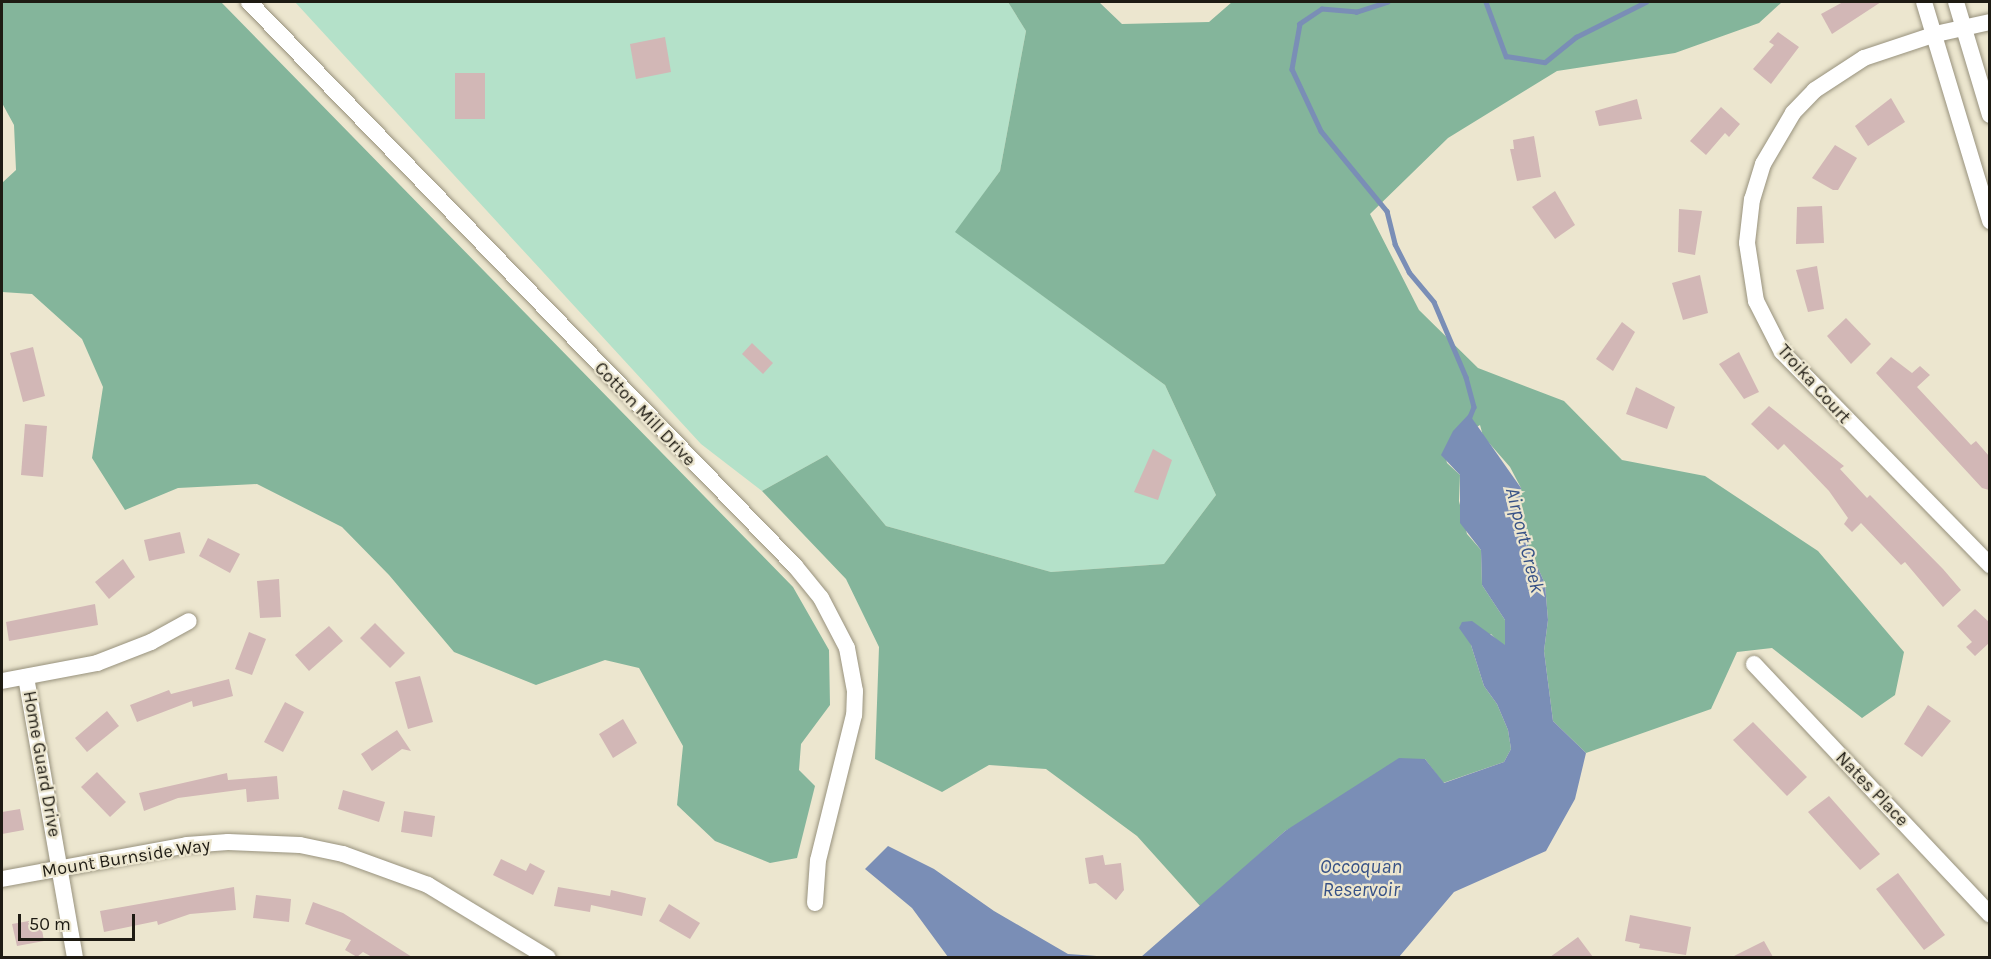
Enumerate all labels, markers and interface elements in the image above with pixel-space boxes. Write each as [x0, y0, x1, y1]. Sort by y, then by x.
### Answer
street label: Troika Court [1773, 340, 1855, 428]
street label: Cotton Mill Drive [590, 357, 700, 471]
water label: Airport Creek [1500, 485, 1550, 595]
street label: Home Guard Drive [19, 689, 65, 839]
street label: Nates Place [1831, 747, 1913, 831]
street label: Mount Burnside Way [40, 834, 212, 882]
water label: Occoquan Reservoir [1320, 854, 1402, 901]
scale bar [21, 902, 138, 940]
text: 50 m [29, 913, 71, 935]

